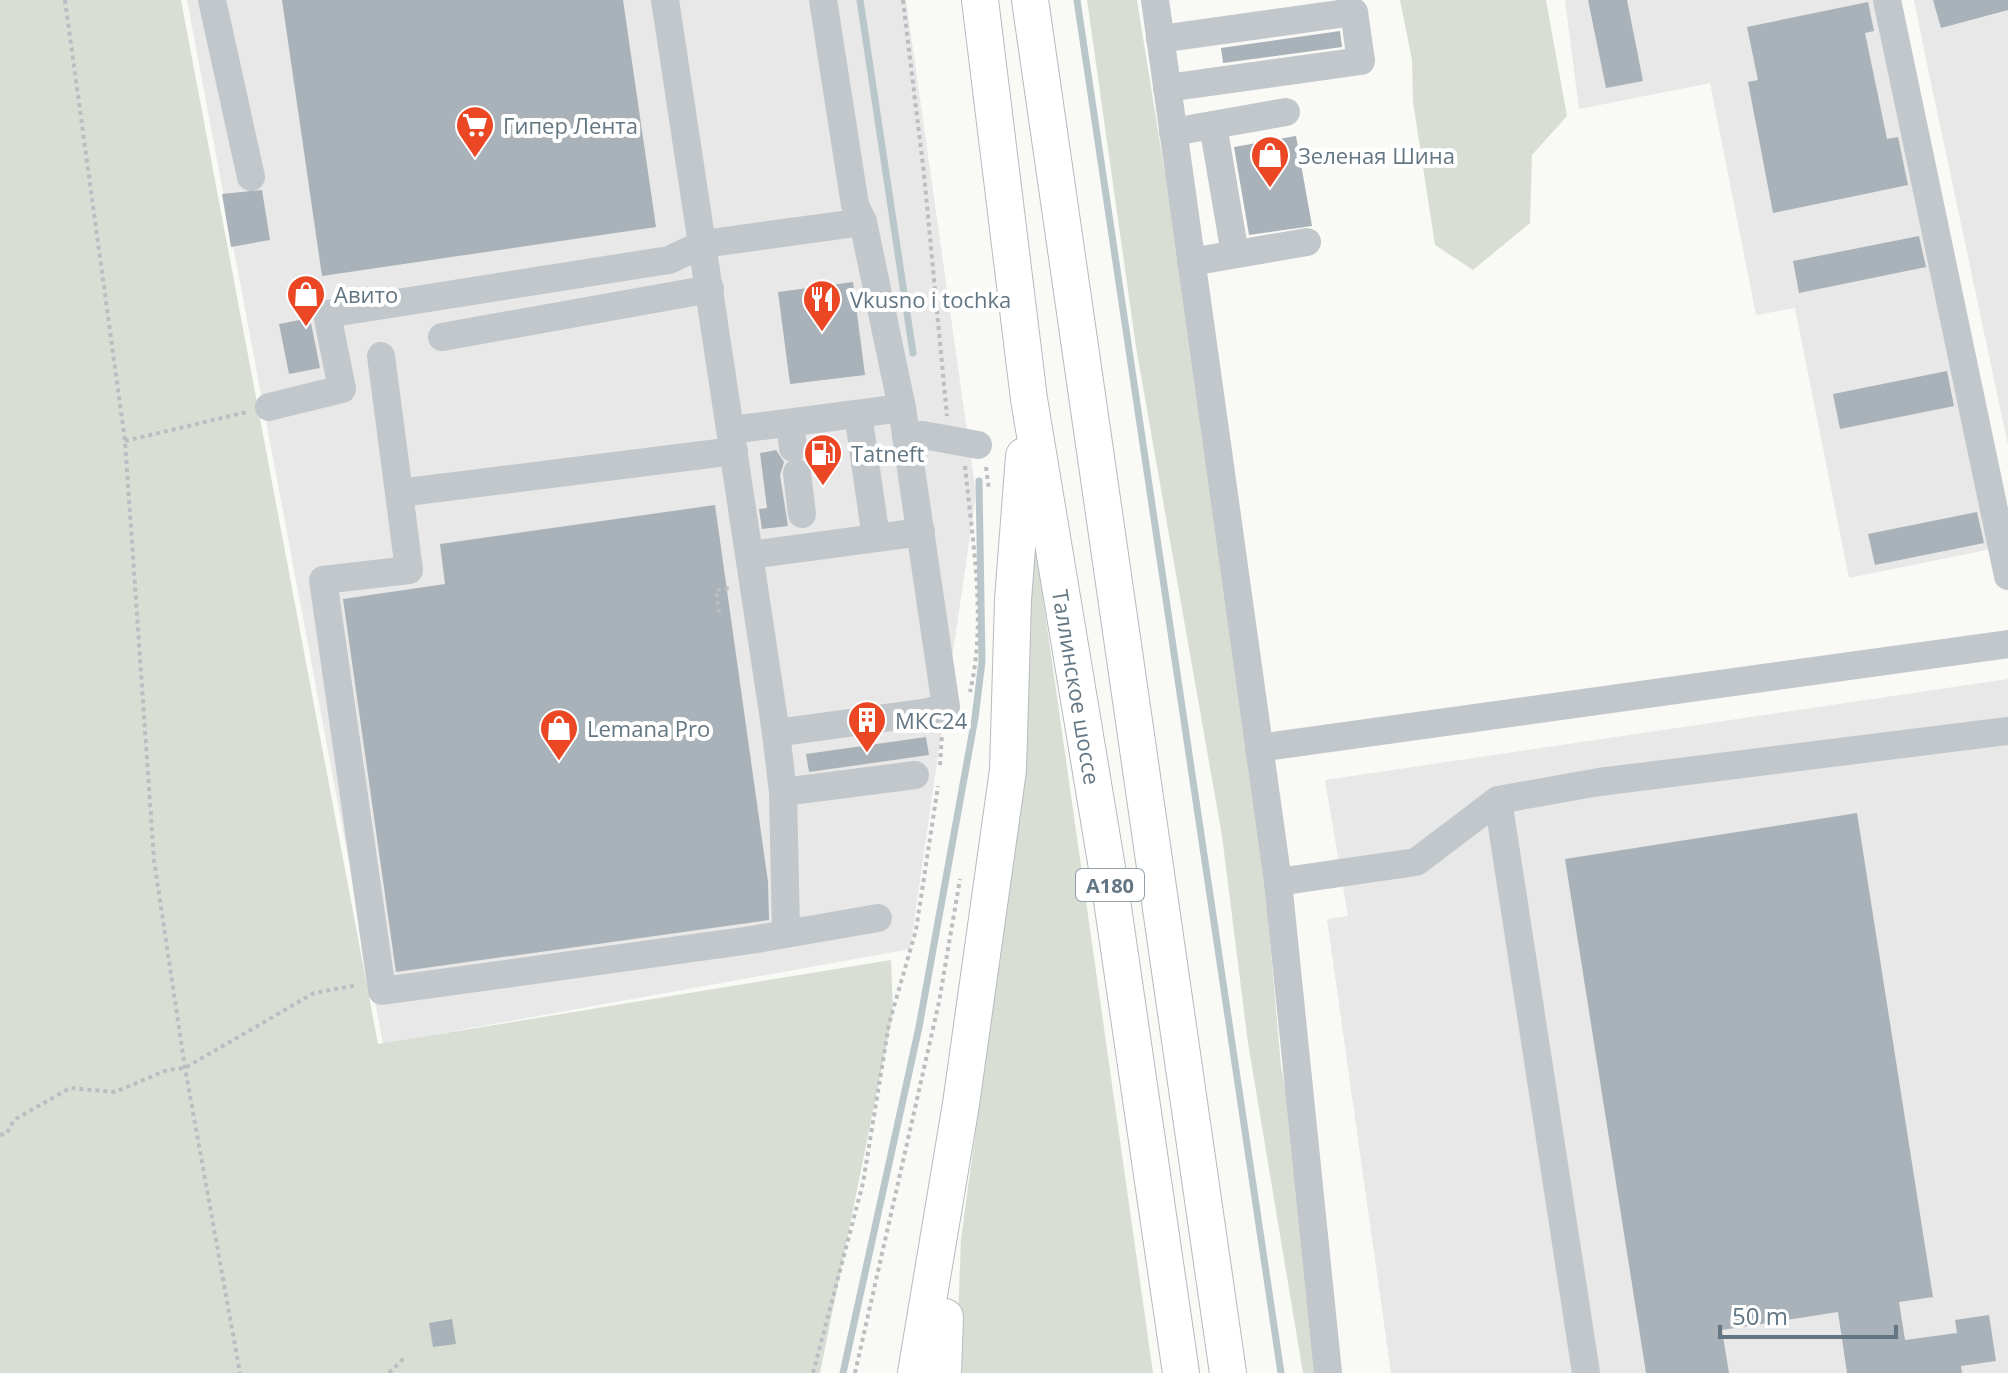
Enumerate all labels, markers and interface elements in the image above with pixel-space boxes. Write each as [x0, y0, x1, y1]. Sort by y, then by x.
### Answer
supermarket icon: Гипер Лента [454, 104, 496, 159]
place label: Гипер Лента [503, 110, 638, 140]
shop icon: Зеленая Шина [1249, 134, 1291, 189]
place label: Зеленая Шина [1298, 140, 1455, 170]
shop icon: Авито [285, 273, 327, 328]
restaurant icon: Vkusno i tochka [801, 278, 843, 333]
place label: Авито [334, 279, 398, 309]
place label: Vkusno i tochka [850, 284, 1011, 314]
fuel station icon: Tatneft [802, 432, 844, 487]
place label: Tatneft [851, 438, 924, 468]
street label: Таллинское шоссе [1046, 587, 1108, 787]
building icon: МКС24 [846, 699, 888, 754]
place label: МКС24 [895, 705, 968, 735]
shop icon: Lemana Pro [538, 707, 580, 762]
place label: Lemana Pro [587, 713, 710, 743]
road number: A180 [1076, 869, 1144, 901]
scale bar [1720, 1289, 1896, 1339]
text: 50 m [1732, 1299, 1788, 1332]

